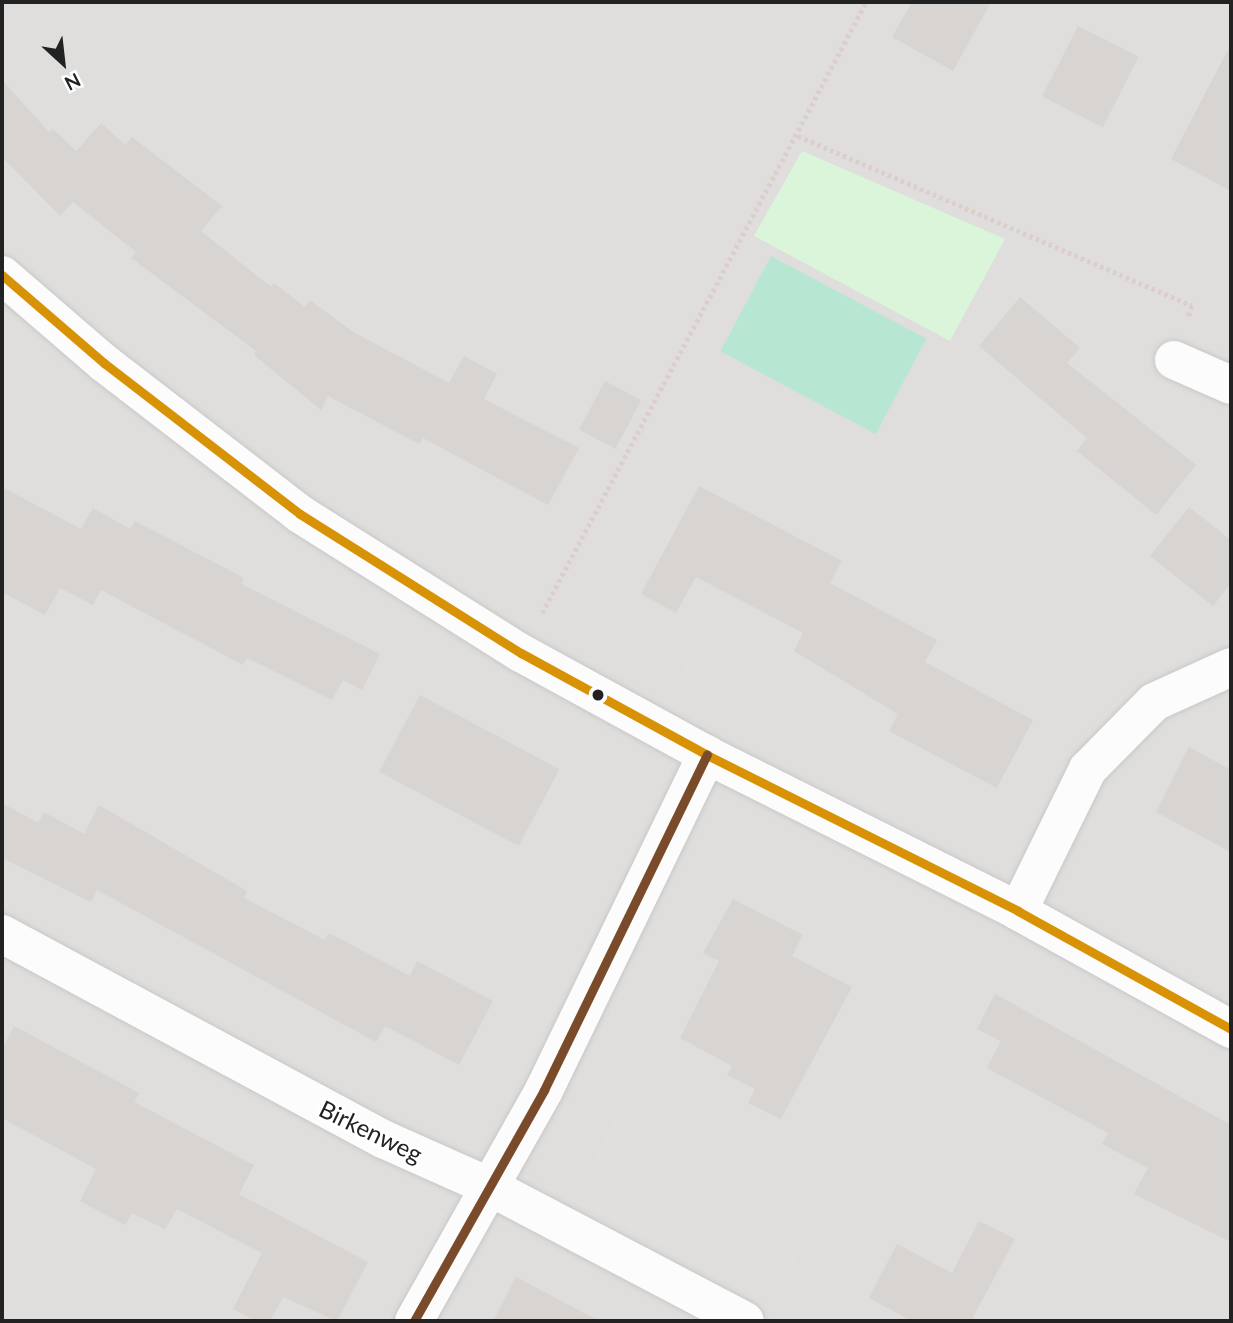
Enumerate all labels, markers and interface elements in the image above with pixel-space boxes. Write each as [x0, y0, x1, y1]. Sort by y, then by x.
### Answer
north arrow [28, 28, 98, 98]
text: N [61, 69, 85, 96]
unlabelled marker [591, 688, 605, 702]
street label: Birkenweg [315, 1094, 427, 1168]

